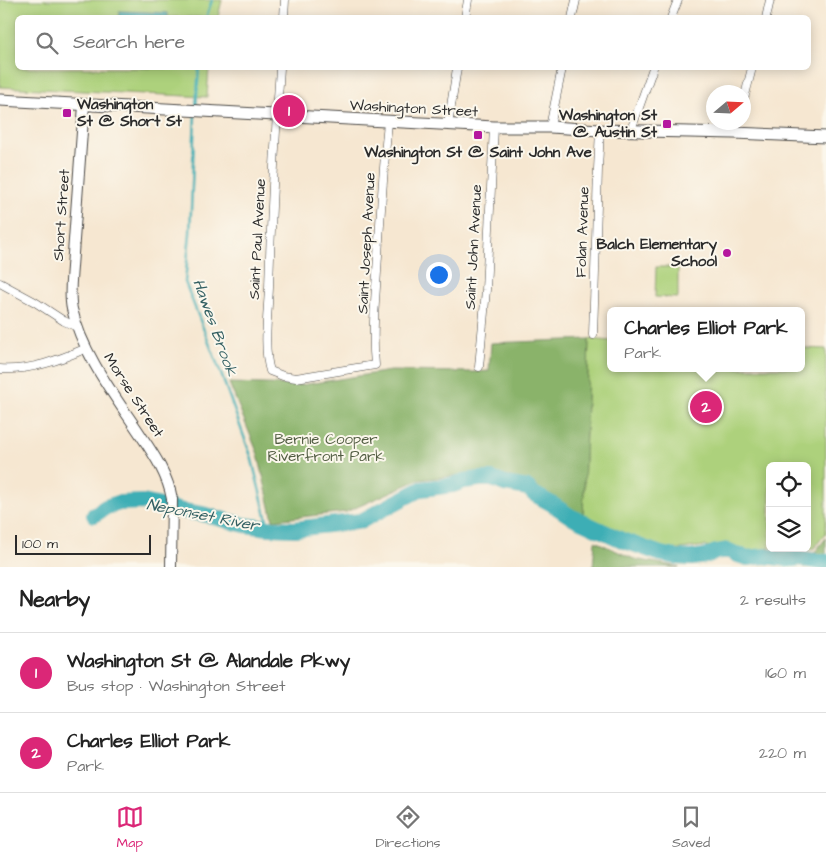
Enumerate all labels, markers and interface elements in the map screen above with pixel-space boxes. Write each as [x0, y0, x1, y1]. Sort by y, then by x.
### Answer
search box [15, 15, 811, 70]
icon: search [33, 29, 61, 57]
text: Search here [73, 29, 185, 56]
north arrow [706, 85, 751, 130]
pin: 1 [273, 92, 305, 130]
place label: Washington St @ Short St [76, 94, 183, 132]
street label: Washington Street [349, 95, 479, 123]
place label: Washington St @ Austin St [558, 105, 658, 143]
marker: Washington St @ Short St [61, 107, 73, 119]
marker: Washington St @ Austin St [661, 118, 673, 130]
marker: Washington St @ Saint John Ave [472, 129, 484, 141]
place label: Washington St @ Saint John Ave [363, 142, 592, 165]
street label: Short Street [48, 168, 75, 262]
street label: Saint Joseph Avenue [352, 172, 381, 314]
street label: Saint Paul Avenue [244, 178, 271, 300]
street label: Saint John Avenue [460, 184, 487, 310]
street label: Folan Avenue [570, 186, 595, 278]
place label: Balch Elementary School [597, 234, 718, 272]
marker: Balch Elementary School [721, 247, 733, 259]
your location [426, 262, 452, 288]
water label: Hawes Brook [187, 276, 243, 380]
popup [607, 307, 805, 372]
text: Charles Elliot Park [624, 315, 788, 342]
text: Park [624, 342, 661, 364]
street label: Morse Street [98, 349, 169, 442]
pin: 2 [690, 388, 722, 426]
park label: Bernie Cooper Riverfront Park [267, 429, 385, 467]
map controls [766, 462, 811, 552]
button: locate [766, 462, 811, 507]
water label: Neponset River [145, 493, 263, 537]
button: layers [766, 507, 811, 552]
scale bar [15, 532, 151, 555]
text: 100 m [22, 534, 58, 554]
text: Nearby [20, 585, 90, 614]
text: 2 results [740, 589, 806, 611]
text: Washington St @ Alandale Pkwy [67, 648, 350, 675]
text: 1 [35, 662, 37, 684]
text: 160 m [765, 662, 806, 684]
text: Bus stop · Washington Street [67, 675, 285, 697]
text: Charles Elliot Park [67, 728, 230, 755]
text: 2 [31, 742, 41, 764]
text: 220 m [759, 742, 806, 764]
text: Park [67, 755, 104, 777]
tab: Map [116, 803, 144, 853]
tab: Directions [375, 803, 440, 853]
tab: Saved [672, 803, 710, 853]

